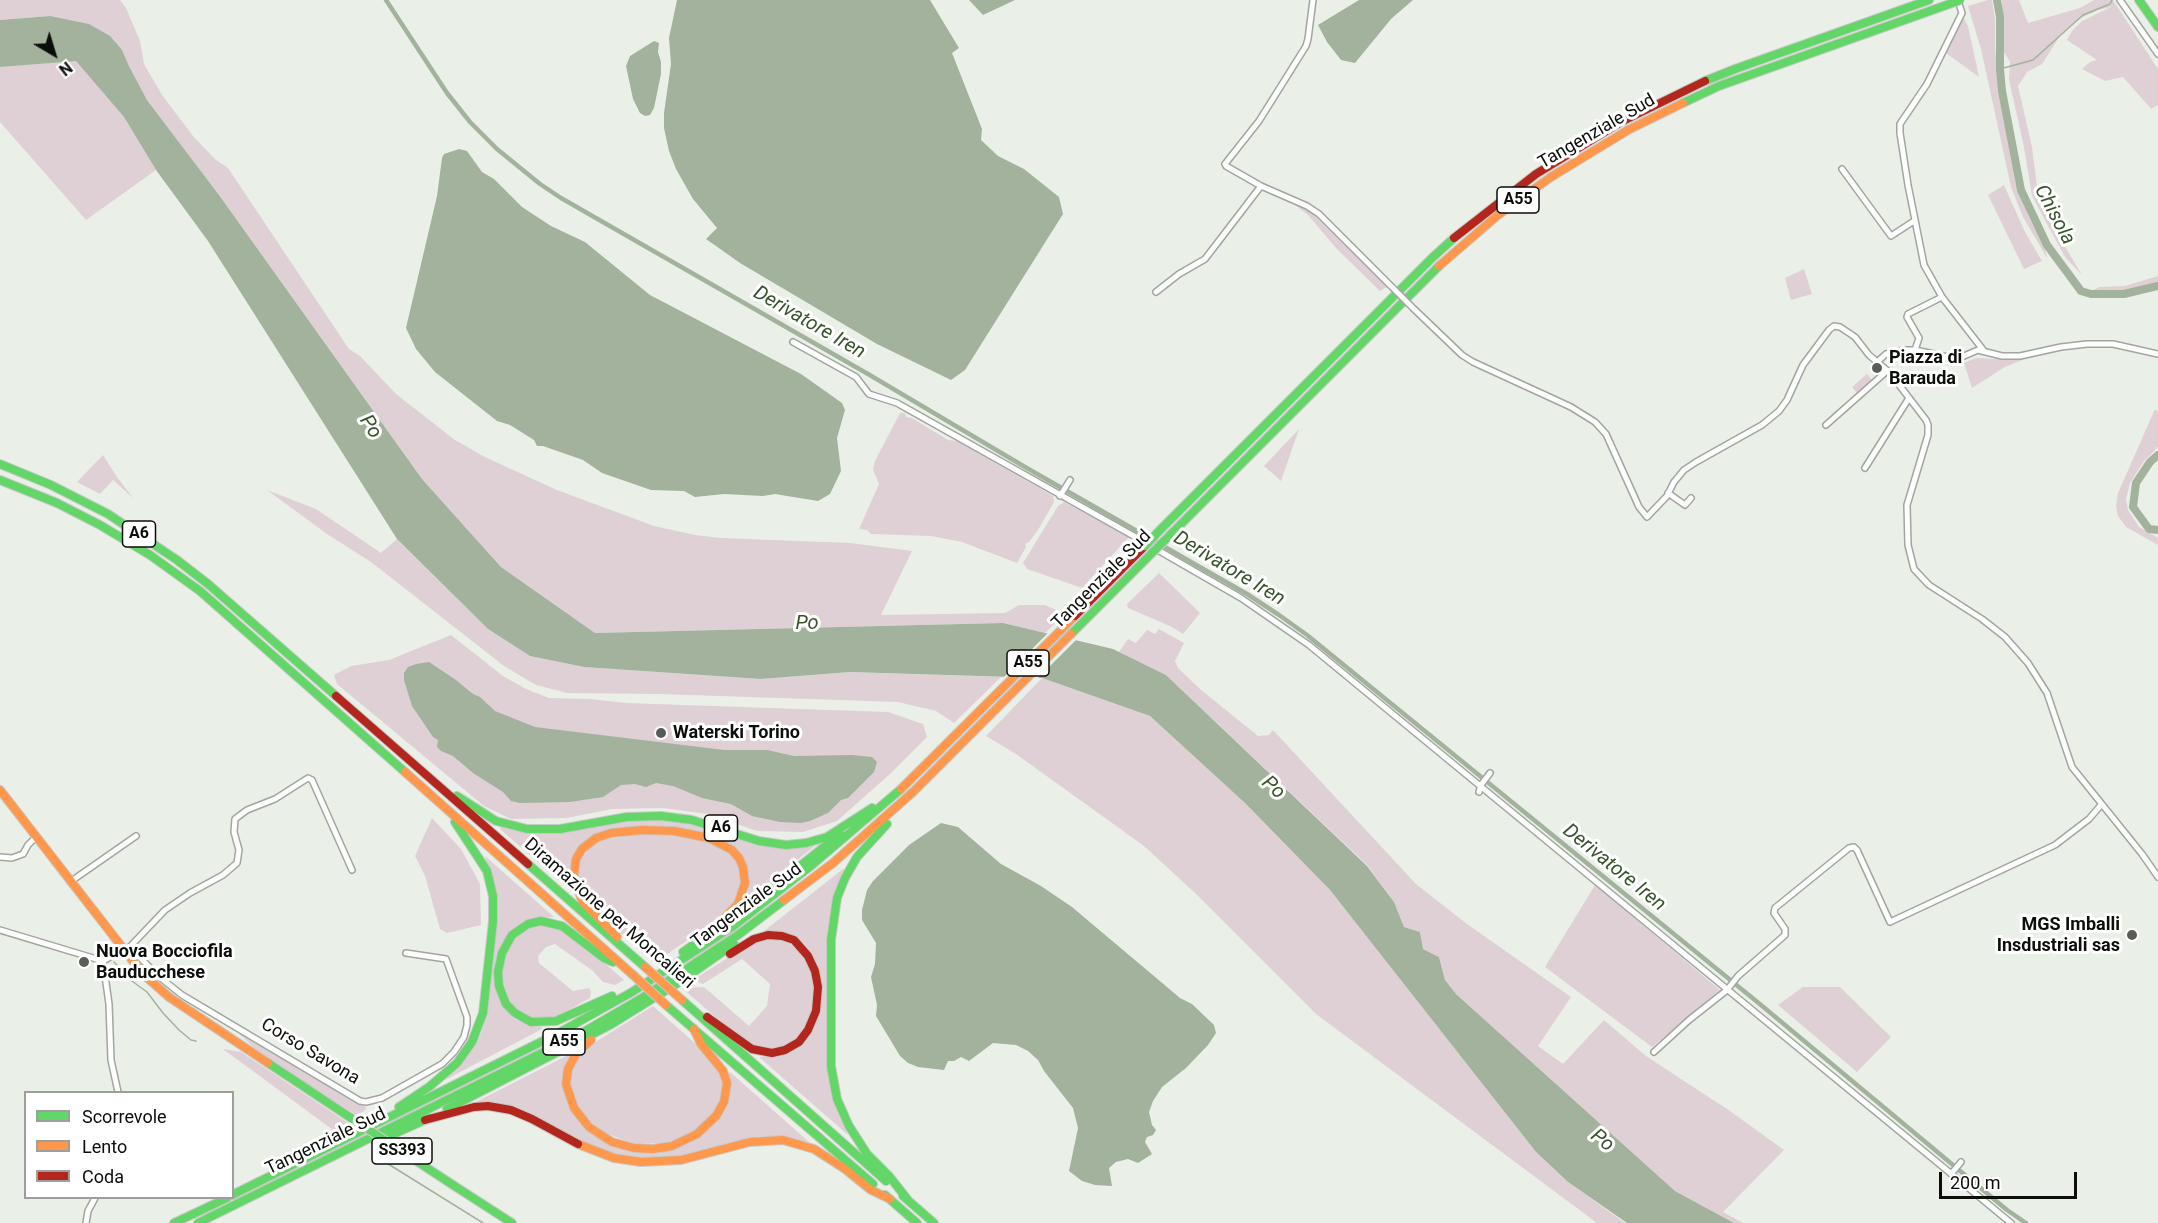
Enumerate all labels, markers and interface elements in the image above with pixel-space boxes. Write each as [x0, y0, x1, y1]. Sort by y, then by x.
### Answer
north arrow [24, 24, 84, 84]
text: N [55, 58, 76, 80]
street label: Tangenziale Sud [1535, 90, 1659, 174]
water label: Chisola [2028, 181, 2080, 249]
road number: A55 [1497, 187, 1539, 213]
water label: Derivatore Iren [749, 281, 869, 365]
place label: Piazza di Barauda [1889, 347, 1962, 389]
marker: Piazza di Barauda [1870, 361, 1884, 375]
water label: Po [354, 411, 386, 443]
road number: A6 [122, 521, 156, 547]
street label: Tangenziale Sud [1048, 526, 1156, 634]
water label: Derivatore Iren [1169, 526, 1289, 612]
water label: Po [795, 612, 819, 636]
road number: A55 [1007, 650, 1049, 676]
place label: Waterski Torino [673, 722, 800, 744]
marker: Waterski Torino [654, 726, 668, 740]
water label: Po [1256, 771, 1290, 805]
road number: A6 [704, 815, 738, 841]
water label: Derivatore Iren [1558, 819, 1670, 917]
street label: Diramazione per Moncalieri [519, 834, 699, 994]
street label: Tangenziale Sud [688, 859, 806, 953]
place label: MGS Imballi Insdustriali sas [1997, 914, 2120, 956]
marker: MGS Imballi Insdustriali sas [2125, 928, 2139, 942]
place label: Nuova Bocciofila Bauducchese [96, 941, 233, 984]
marker: Nuova Bocciofila Bauducchese [77, 955, 91, 969]
street label: Corso Savona [257, 1014, 363, 1090]
road number: A55 [543, 1029, 585, 1055]
legend [24, 1091, 234, 1199]
street label: Tangenziale Sud [262, 1104, 390, 1180]
text: Scorrevole [82, 1106, 167, 1127]
water label: Po [1585, 1124, 1619, 1158]
text: Lento [82, 1136, 127, 1157]
road number: SS393 [372, 1138, 432, 1164]
scale bar [1942, 1160, 2080, 1198]
text: Coda [82, 1166, 124, 1187]
text: 200 m [1950, 1172, 2001, 1193]

